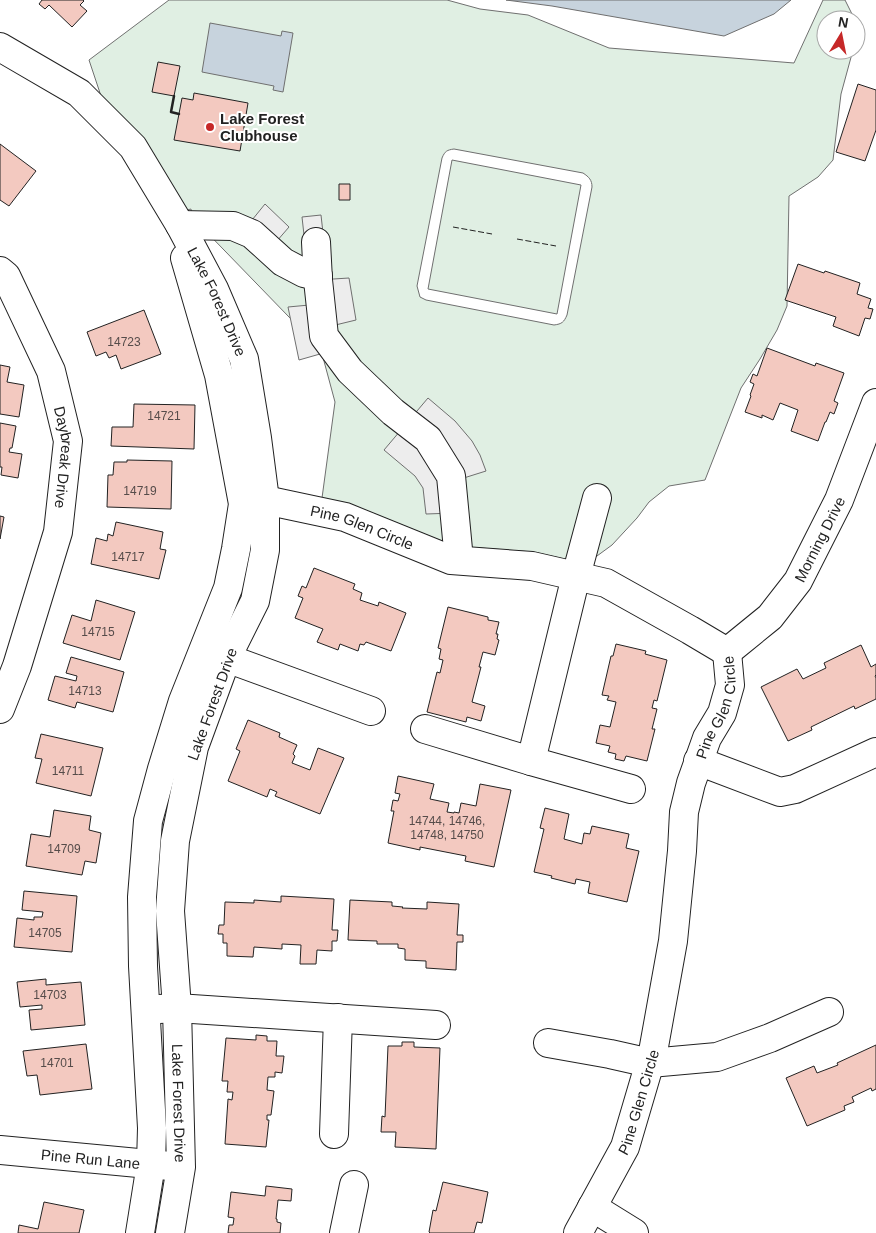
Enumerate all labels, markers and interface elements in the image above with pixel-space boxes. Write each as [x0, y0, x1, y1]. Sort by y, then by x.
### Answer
north arrow [816, 10, 866, 60]
text: N [837, 13, 850, 31]
place label: Lake Forest Clubhouse [220, 110, 304, 144]
marker: Lake Forest Clubhouse [204, 121, 216, 133]
street label: Lake Forest Drive [185, 244, 250, 358]
house number: 14723 [107, 335, 141, 349]
street label: Daybreak Drive [51, 404, 77, 509]
house number: 14721 [147, 409, 181, 423]
house number: 14719 [123, 484, 157, 498]
street label: Morning Drive [791, 494, 848, 585]
street label: Pine Glen Circle [309, 501, 416, 552]
house number: 14717 [111, 550, 145, 564]
house number: 14715 [81, 625, 115, 639]
street label: Lake Forest Drive [184, 645, 240, 763]
street label: Pine Glen Circle [692, 655, 739, 761]
house number: 14713 [68, 684, 102, 698]
house number: 14711 [52, 764, 85, 778]
house number: 14744, 14746, 14748, 14750 [409, 814, 485, 842]
house number: 14709 [47, 842, 81, 856]
house number: 14705 [28, 926, 62, 940]
house number: 14703 [33, 988, 67, 1002]
street label: Lake Forest Drive [169, 1044, 189, 1163]
street label: Pine Glen Circle [614, 1047, 662, 1157]
house number: 14701 [40, 1056, 74, 1070]
street label: Pine Run Lane [40, 1145, 141, 1172]

